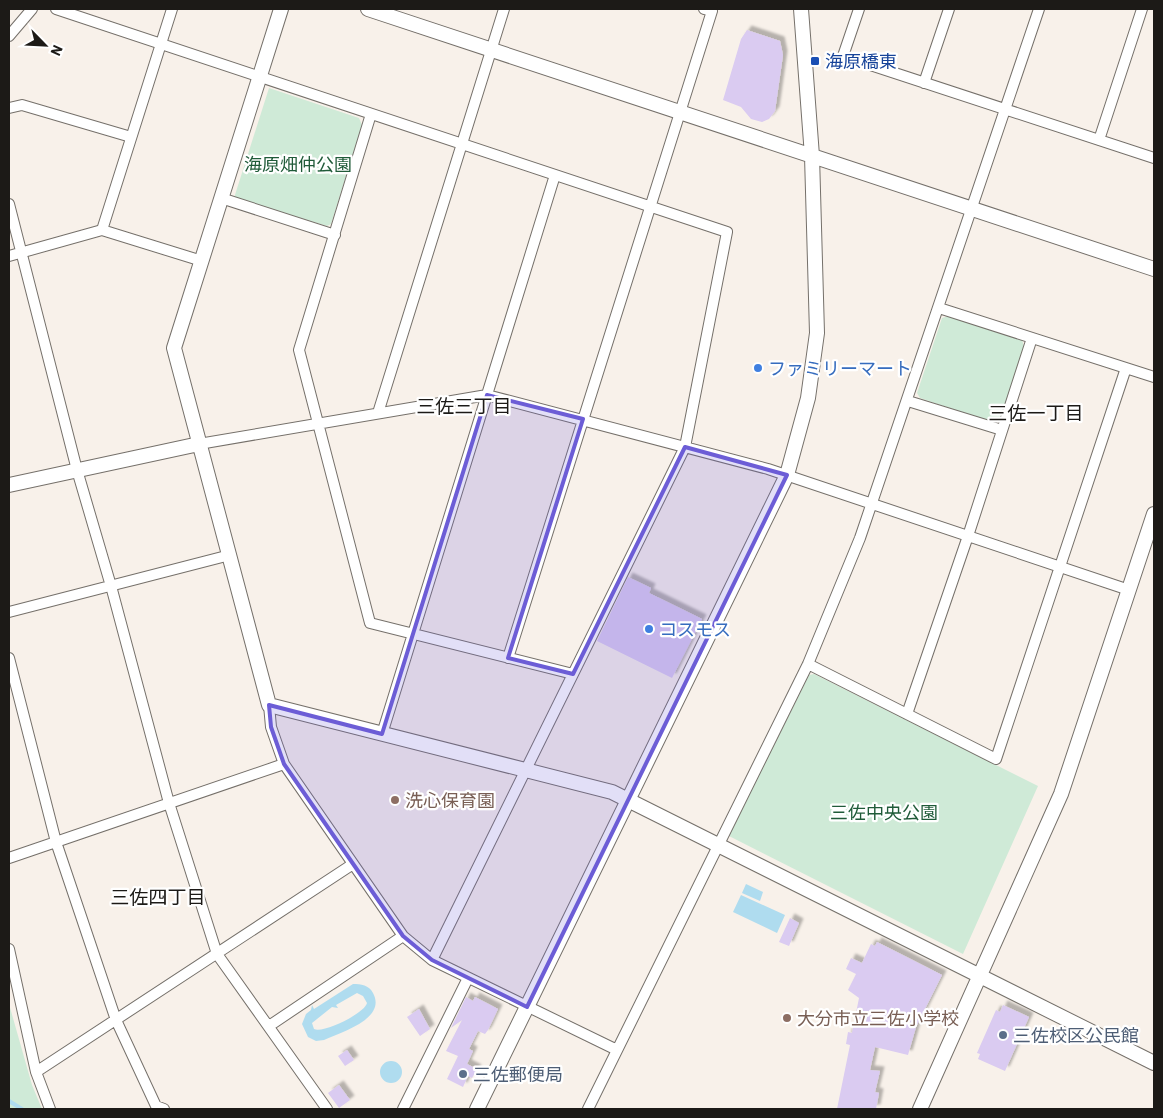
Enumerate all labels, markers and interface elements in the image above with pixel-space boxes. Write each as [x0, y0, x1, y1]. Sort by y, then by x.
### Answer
north arrow [20, 20, 70, 70]
text: N [47, 42, 67, 59]
place label: 海原橋東 [825, 50, 897, 73]
marker: 海原橋東 [809, 55, 821, 67]
park label: 海原畑仲公園 [244, 153, 352, 176]
place label: ファミリーマート [768, 357, 912, 380]
marker: ファミリーマート [752, 362, 764, 374]
district label: 三佐三丁目 [416, 394, 512, 418]
district label: 三佐一丁目 [988, 401, 1084, 425]
place label: コスモス [659, 618, 731, 641]
marker: コスモス [643, 623, 655, 635]
place label: 洗心保育園 [405, 789, 495, 812]
marker: 洗心保育園 [389, 794, 401, 806]
park label: 三佐中央公園 [830, 801, 938, 824]
district label: 三佐四丁目 [110, 885, 206, 909]
place label: 大分市立三佐小学校 [797, 1007, 959, 1030]
marker: 大分市立三佐小学校 [781, 1012, 793, 1024]
place label: 三佐校区公民館 [1013, 1024, 1139, 1047]
marker: 三佐校区公民館 [997, 1029, 1009, 1041]
place label: 三佐郵便局 [473, 1063, 563, 1086]
marker: 三佐郵便局 [457, 1068, 469, 1080]

